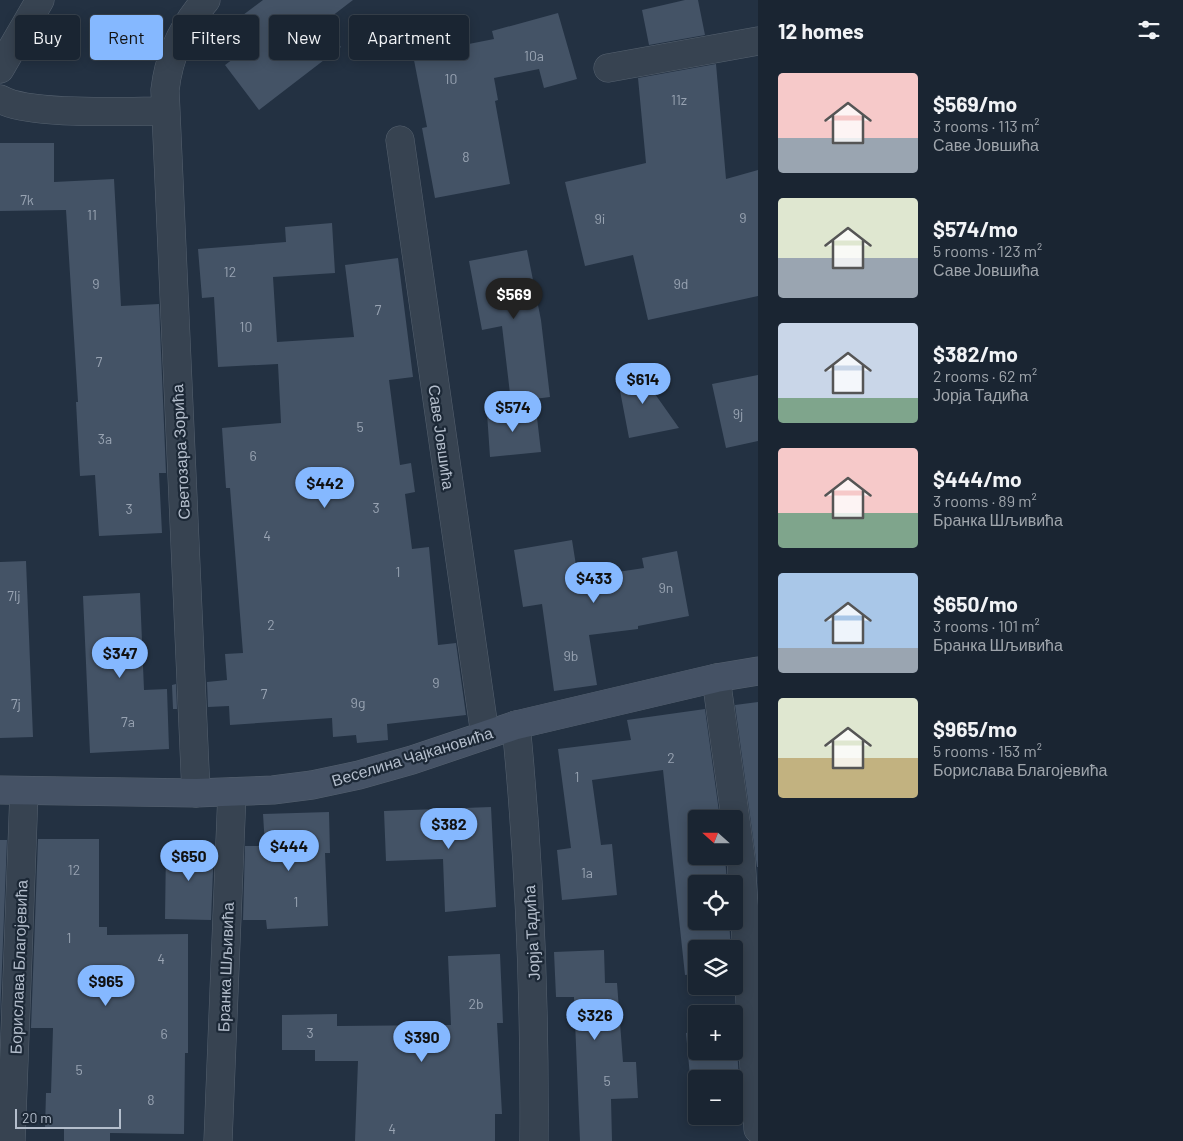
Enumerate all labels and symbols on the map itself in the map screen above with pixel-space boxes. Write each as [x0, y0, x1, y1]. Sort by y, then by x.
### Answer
house number: 10a [524, 47, 544, 64]
house number: 10 [445, 70, 457, 87]
house number: 11z [671, 91, 687, 108]
house number: 8 [462, 148, 470, 165]
house number: 7k [20, 191, 34, 208]
house number: 11 [87, 206, 97, 223]
house number: 9 [739, 209, 747, 226]
house number: 9i [595, 210, 605, 227]
house number: 12 [224, 263, 236, 280]
house number: 9 [92, 275, 100, 292]
house number: 9d [674, 275, 688, 292]
pin: $569 [484, 278, 544, 320]
house number: 7 [375, 301, 382, 318]
house number: 10 [240, 318, 252, 335]
house number: 7 [96, 353, 103, 370]
pin: $614 [613, 362, 673, 405]
street label: Саве Јовшића [425, 383, 459, 491]
street label: Светозара Зорића [167, 384, 193, 520]
pin: $574 [483, 390, 543, 433]
house number: 9j [733, 405, 743, 422]
house number: 5 [356, 418, 364, 435]
house number: 3a [98, 430, 112, 447]
house number: 6 [249, 447, 257, 464]
pin: $442 [295, 466, 355, 509]
house number: 3 [372, 499, 380, 516]
house number: 3 [125, 500, 133, 517]
house number: 4 [263, 527, 271, 544]
pin: $433 [564, 562, 624, 604]
house number: 1 [396, 563, 400, 580]
house number: 9n [659, 579, 673, 596]
house number: 7lj [7, 587, 21, 604]
house number: 2 [267, 616, 275, 633]
pin: $347 [90, 636, 150, 679]
house number: 9b [564, 647, 578, 664]
house number: 9 [432, 674, 440, 691]
house number: 7 [261, 685, 268, 702]
house number: 9g [351, 694, 365, 711]
house number: 7j [11, 695, 21, 712]
house number: 7a [121, 713, 135, 730]
street label: Веселина Чајкановића [329, 722, 495, 790]
house number: 2 [667, 749, 675, 766]
house number: 1 [575, 768, 579, 785]
pin: $382 [419, 808, 479, 850]
north arrow [688, 810, 742, 865]
pin: $444 [259, 830, 319, 872]
pin: $650 [159, 840, 219, 882]
house number: 12 [68, 861, 80, 878]
house number: 1a [581, 864, 593, 881]
street label: Борислава Благојевића [5, 879, 31, 1055]
street label: Јорја Тадића [519, 885, 543, 981]
house number: 1 [294, 893, 298, 910]
street label: Бранка Шљивића [213, 902, 237, 1032]
house number: 1 [67, 929, 71, 946]
house number: 4 [157, 950, 165, 967]
pin: $965 [76, 964, 136, 1007]
house number: 2b [468, 995, 484, 1012]
pin: $326 [565, 998, 625, 1041]
pin: $390 [392, 1020, 452, 1063]
house number: 3 [306, 1024, 314, 1041]
house number: 6 [160, 1025, 168, 1042]
house number: 5 [75, 1061, 83, 1078]
house number: 5 [603, 1072, 611, 1089]
house number: 8 [147, 1091, 155, 1108]
scale bar [15, 1106, 121, 1129]
house number: 4 [388, 1120, 396, 1137]

